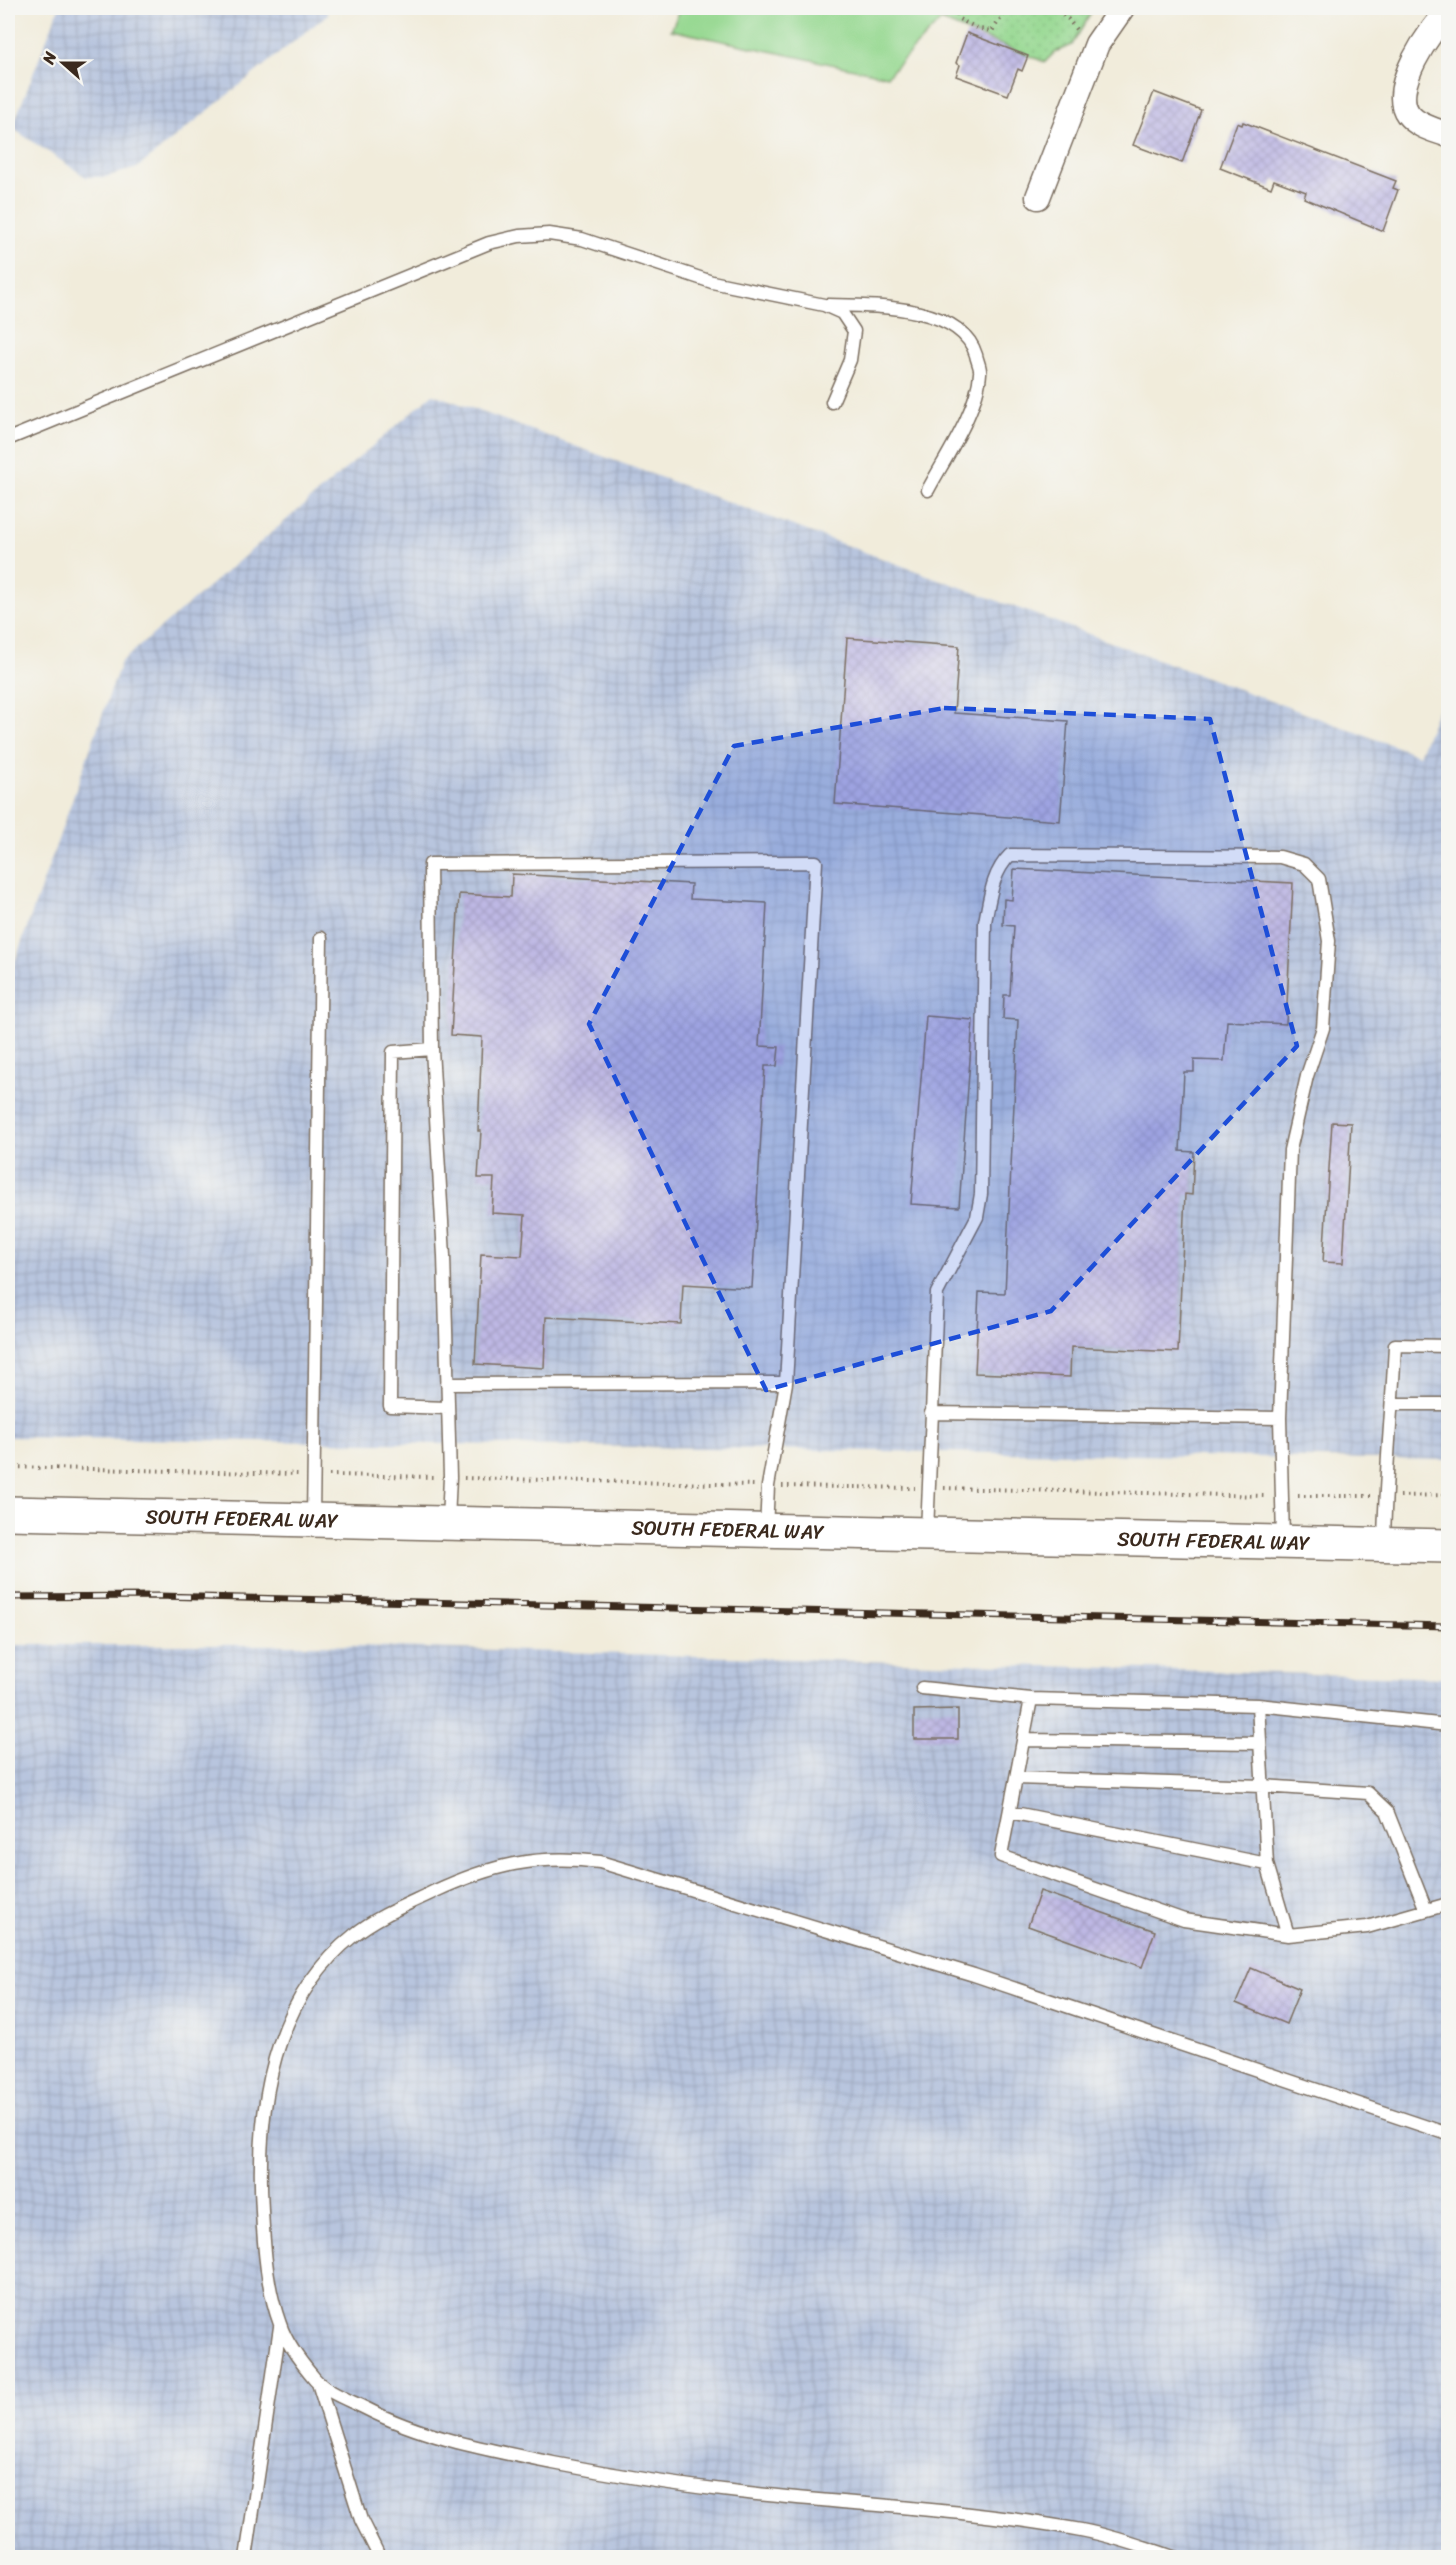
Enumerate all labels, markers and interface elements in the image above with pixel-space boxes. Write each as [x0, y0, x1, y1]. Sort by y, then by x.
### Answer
north arrow [33, 33, 93, 93]
text: N [34, 47, 65, 69]
street label: SOUTH FEDERAL WAY [145, 1499, 340, 1538]
street label: SOUTH FEDERAL WAY [631, 1510, 826, 1549]
street label: SOUTH FEDERAL WAY [1117, 1521, 1311, 1560]

